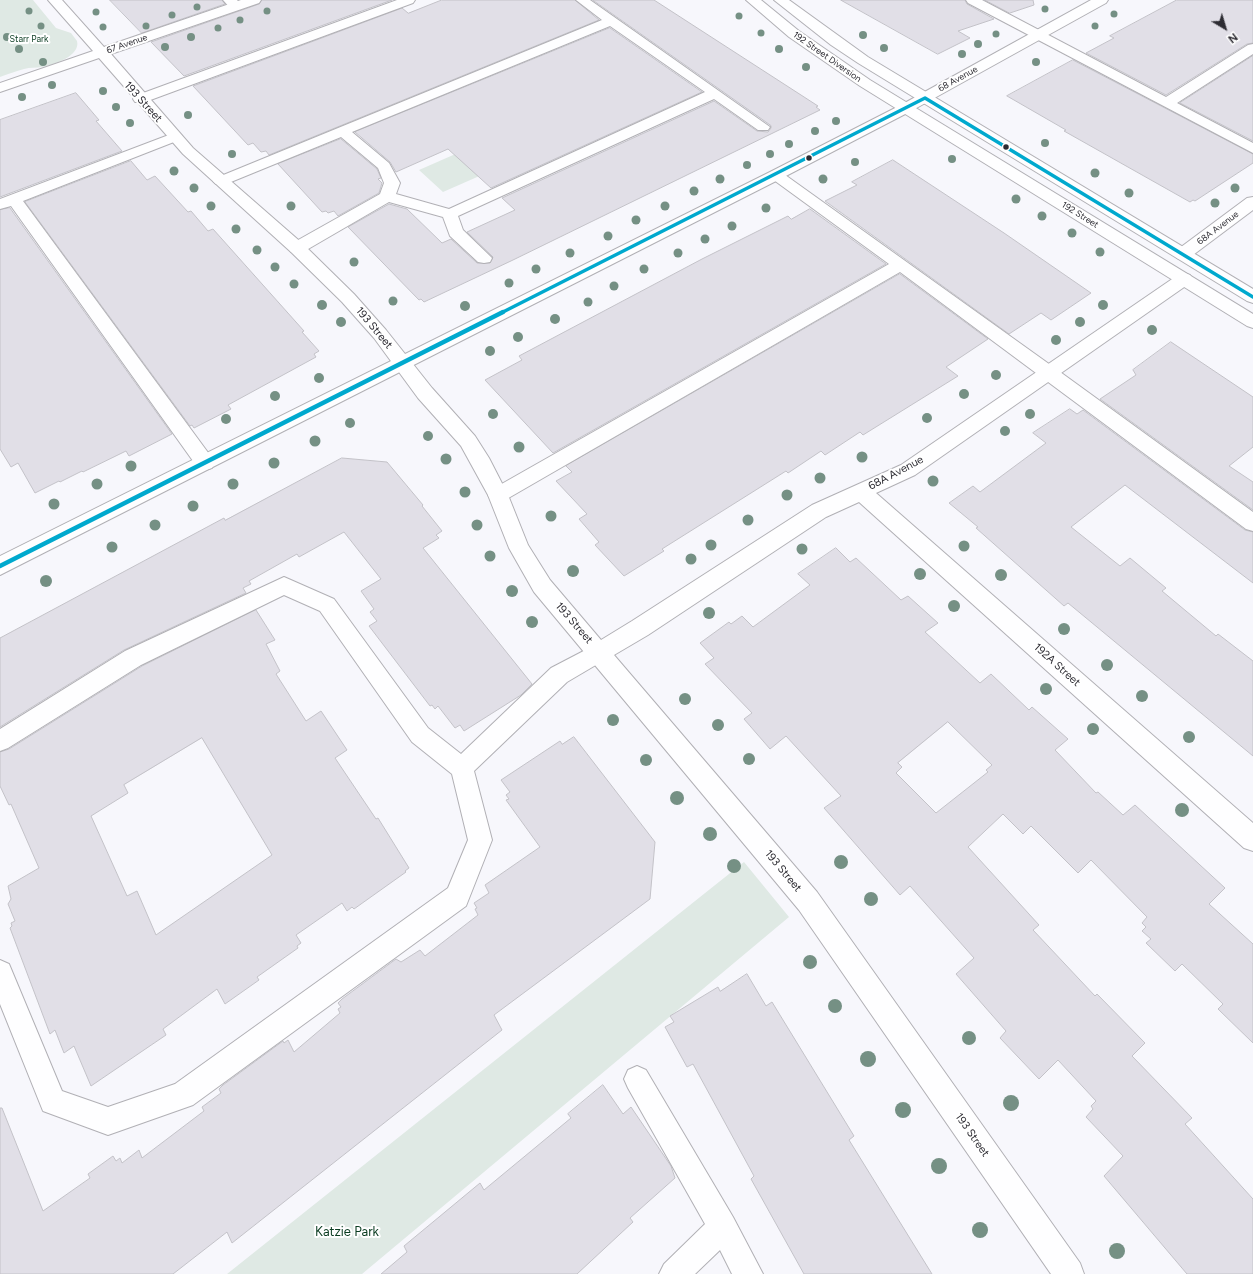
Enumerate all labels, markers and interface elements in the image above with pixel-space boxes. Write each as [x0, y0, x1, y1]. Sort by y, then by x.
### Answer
north arrow [1205, 8, 1245, 48]
street label: 192 Street Diversion [791, 29, 863, 85]
text: N [1225, 30, 1240, 46]
street label: 67 Avenue [105, 32, 149, 56]
park label: Starr Park [10, 34, 48, 44]
street label: 68 Avenue [936, 64, 980, 94]
street label: 193 Street [121, 79, 165, 125]
unlabelled marker [1001, 142, 1011, 152]
unlabelled marker [804, 153, 814, 163]
street label: 192 Street [1060, 199, 1100, 231]
street label: 68A Avenue [1195, 209, 1241, 247]
street label: 193 Street [353, 305, 395, 351]
street label: 68A Avenue [866, 453, 926, 493]
street label: 193 Street [553, 600, 595, 646]
street label: 192A Street [1031, 641, 1083, 689]
street label: 193 Street [762, 848, 804, 894]
street label: 193 Street [952, 1111, 992, 1159]
park label: Katzie Park [315, 1224, 379, 1240]

